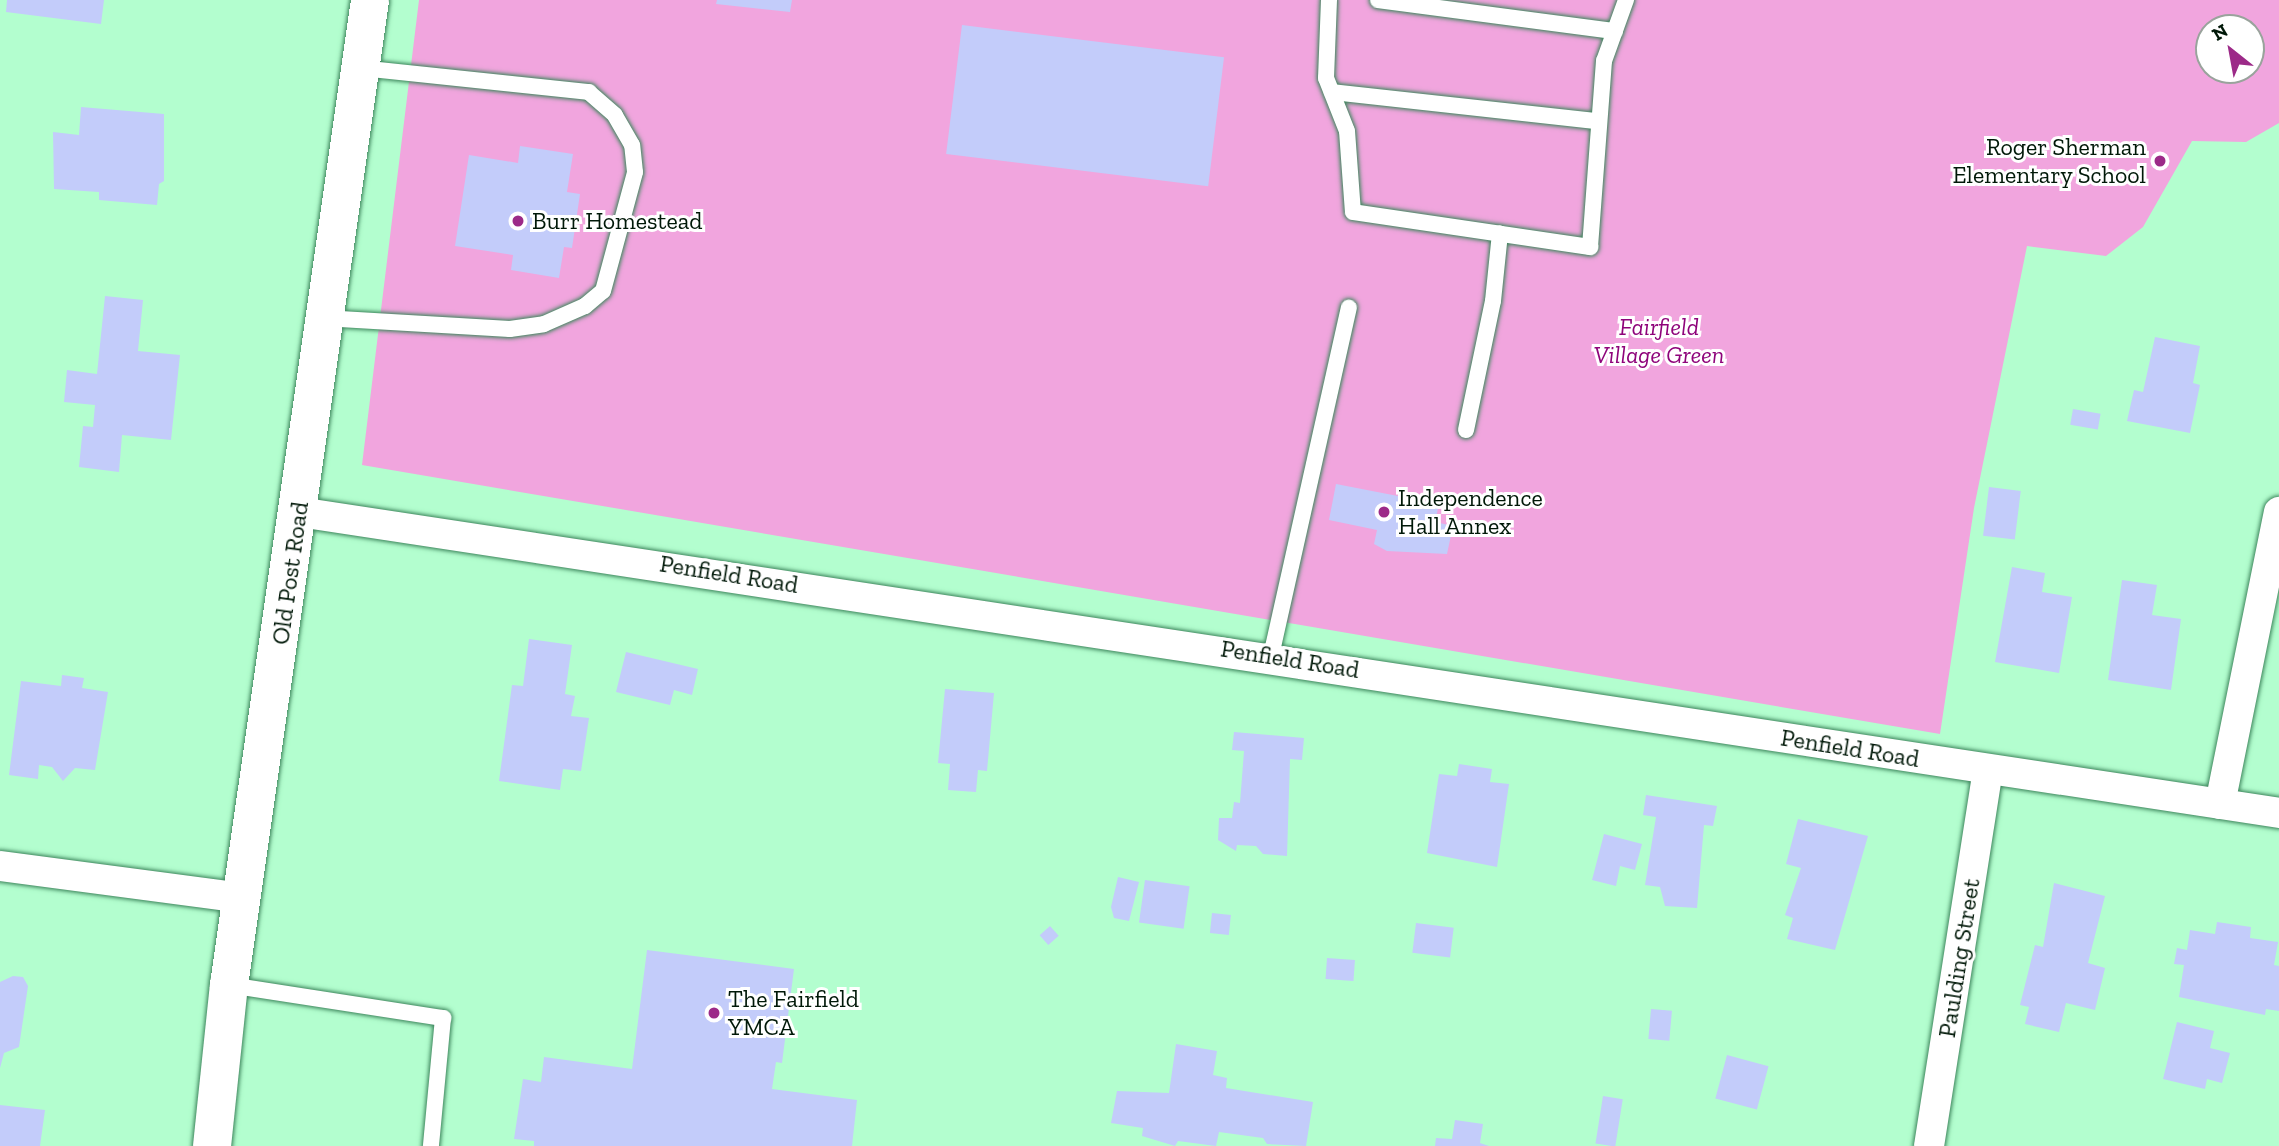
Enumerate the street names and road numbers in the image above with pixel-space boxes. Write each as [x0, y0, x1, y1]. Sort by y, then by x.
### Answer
street label: Old Post Road [266, 500, 314, 646]
street label: Penfield Road [658, 549, 800, 599]
street label: Penfield Road [1219, 634, 1361, 684]
street label: Penfield Road [1779, 723, 1921, 773]
street label: Paulding Street [1932, 876, 1986, 1040]

